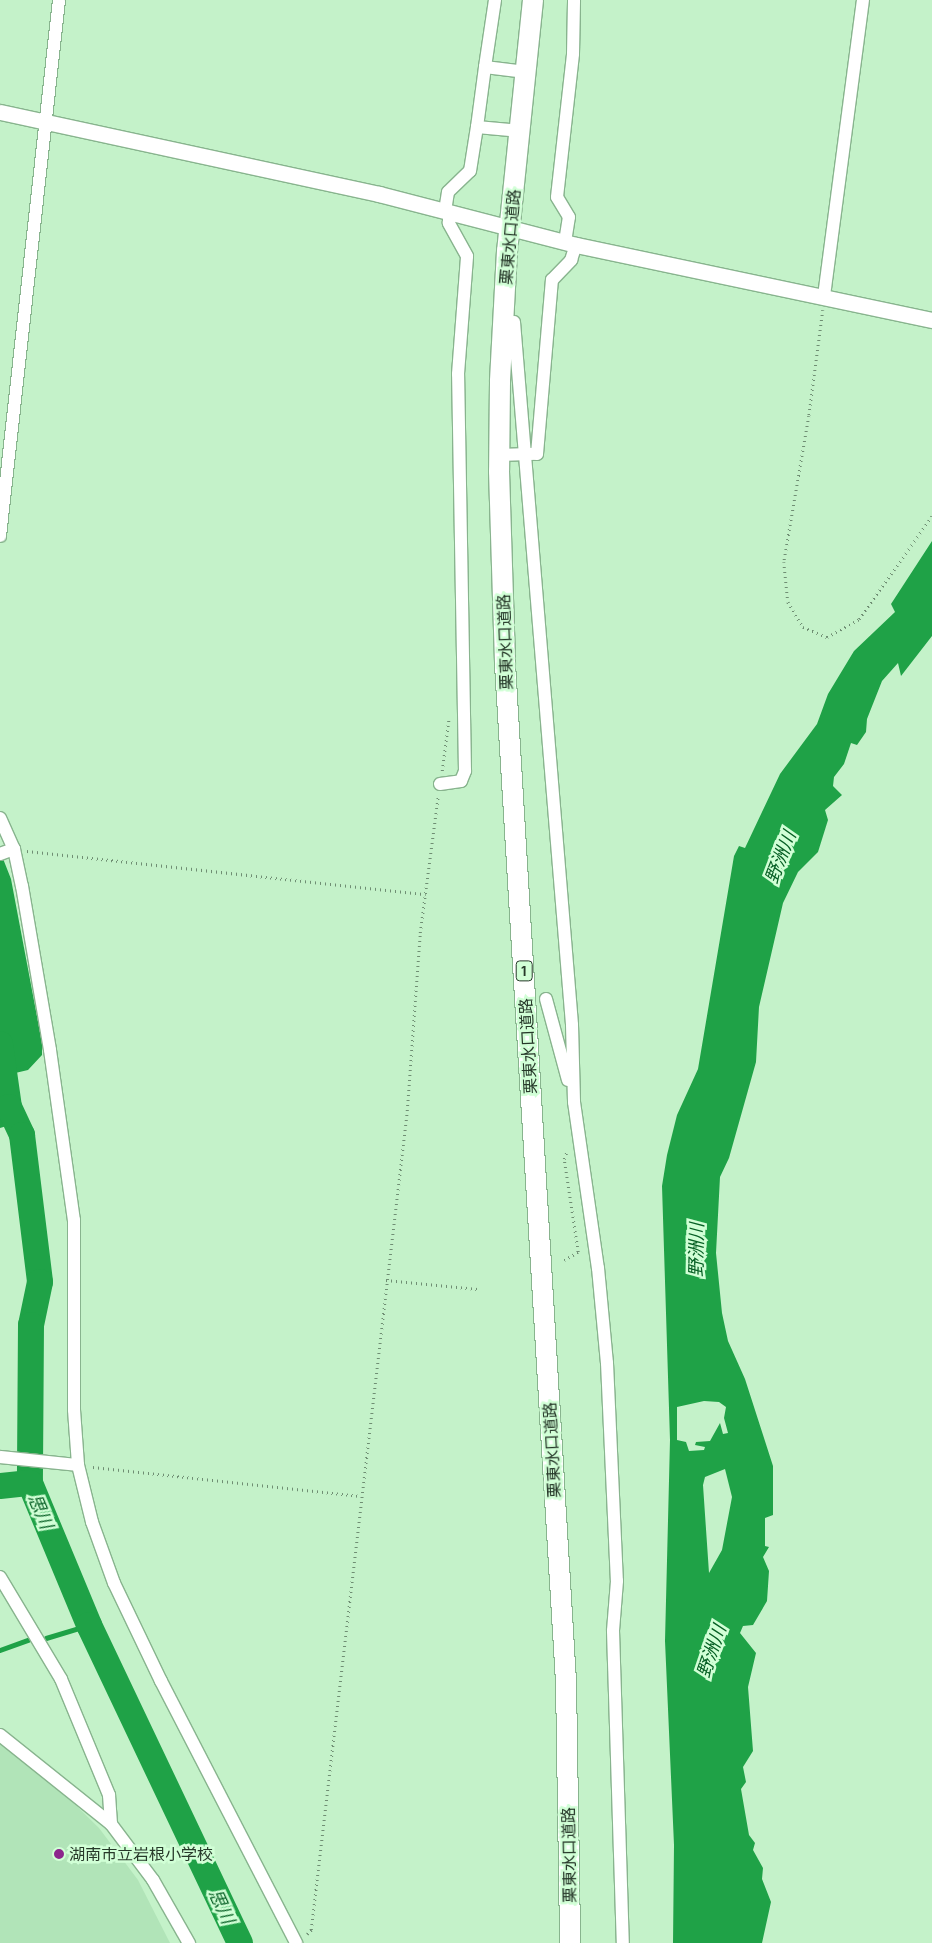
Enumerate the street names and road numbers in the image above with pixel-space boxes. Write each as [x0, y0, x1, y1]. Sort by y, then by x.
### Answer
street label: 栗東水口道路 [496, 188, 524, 286]
street label: 栗東水口道路 [494, 594, 516, 690]
road number: 1 [515, 958, 533, 984]
street label: 栗東水口道路 [516, 998, 540, 1094]
street label: 栗東水口道路 [540, 1402, 564, 1498]
street label: 栗東水口道路 [559, 1807, 579, 1903]

